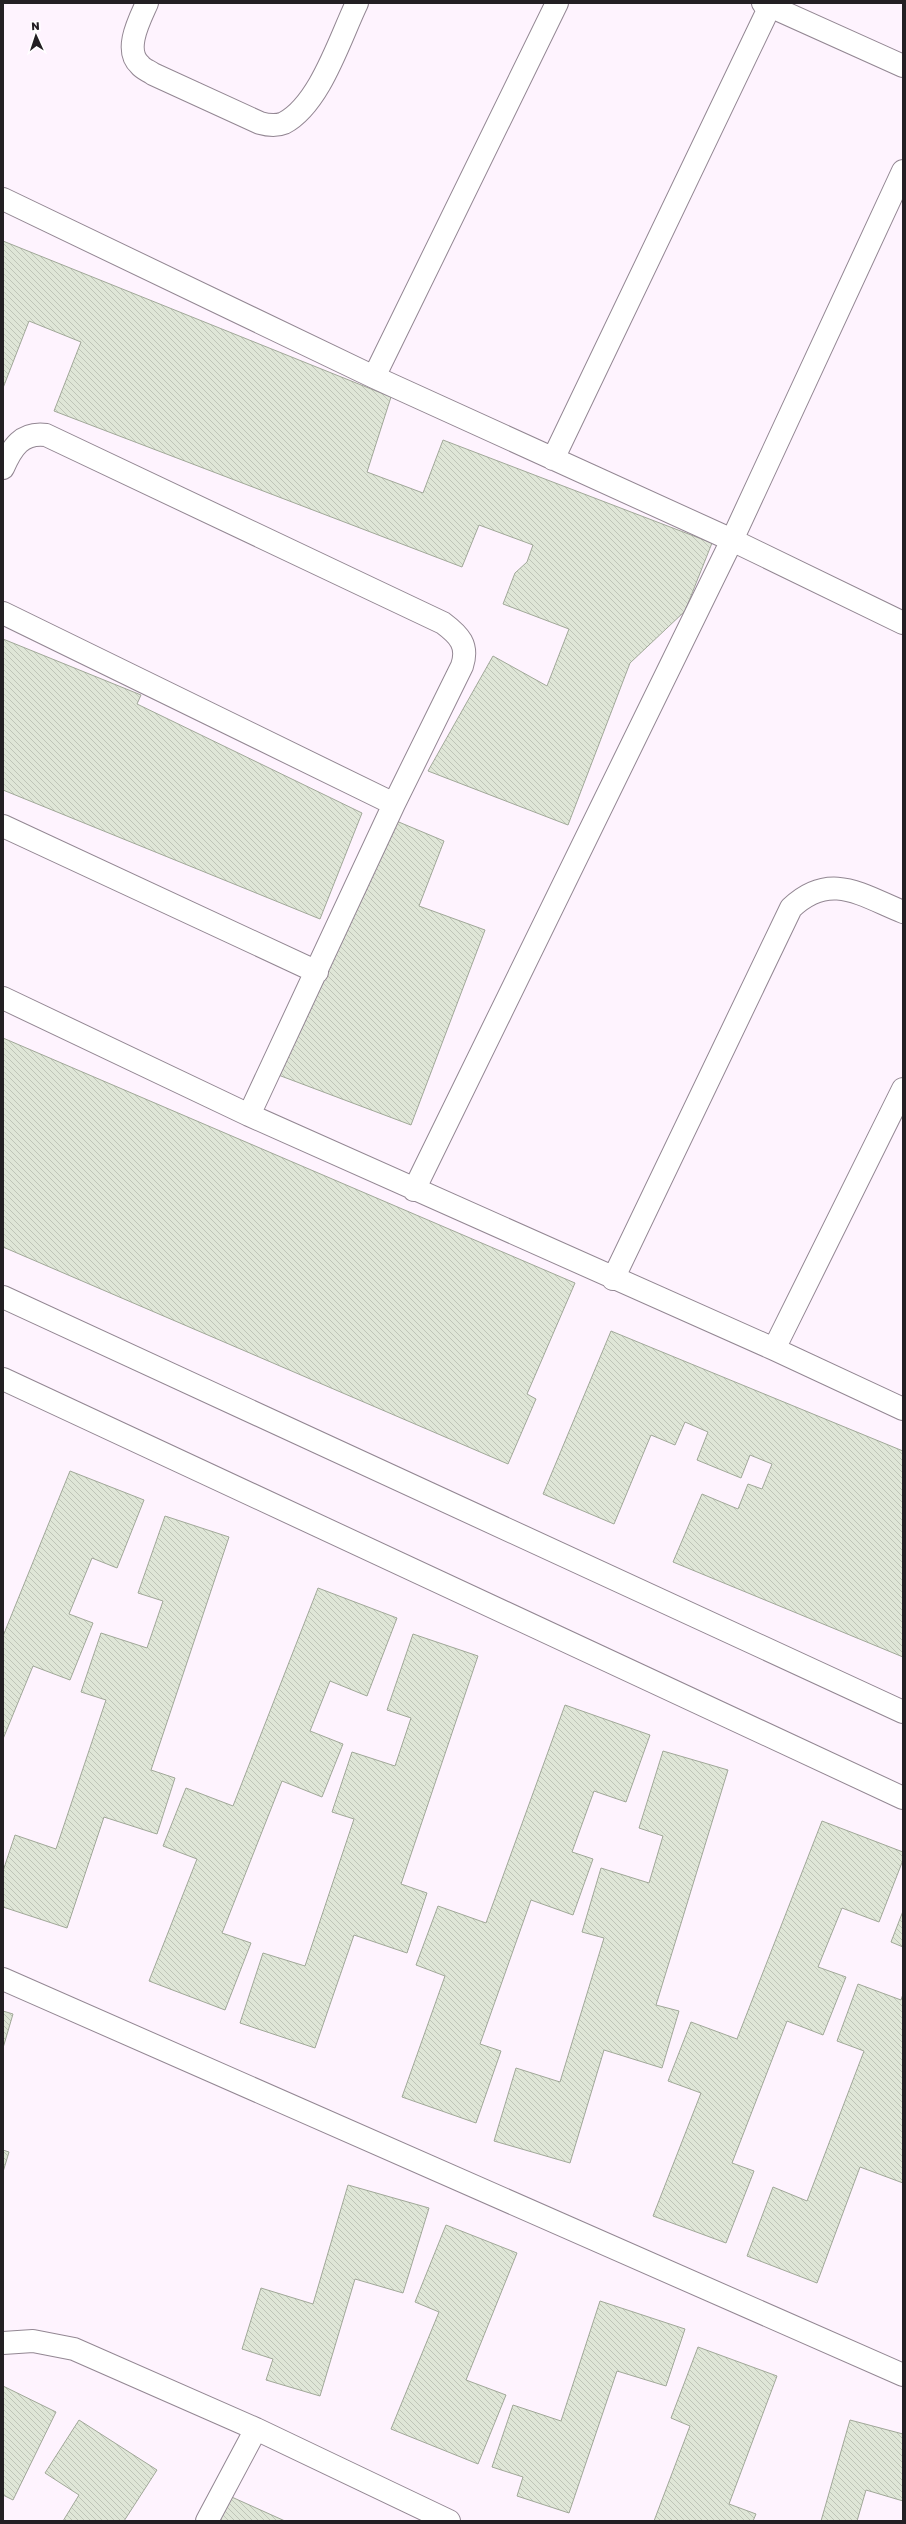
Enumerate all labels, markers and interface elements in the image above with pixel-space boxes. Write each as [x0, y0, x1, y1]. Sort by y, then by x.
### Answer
north arrow [16, 16, 56, 56]
text: N [31, 19, 40, 32]

